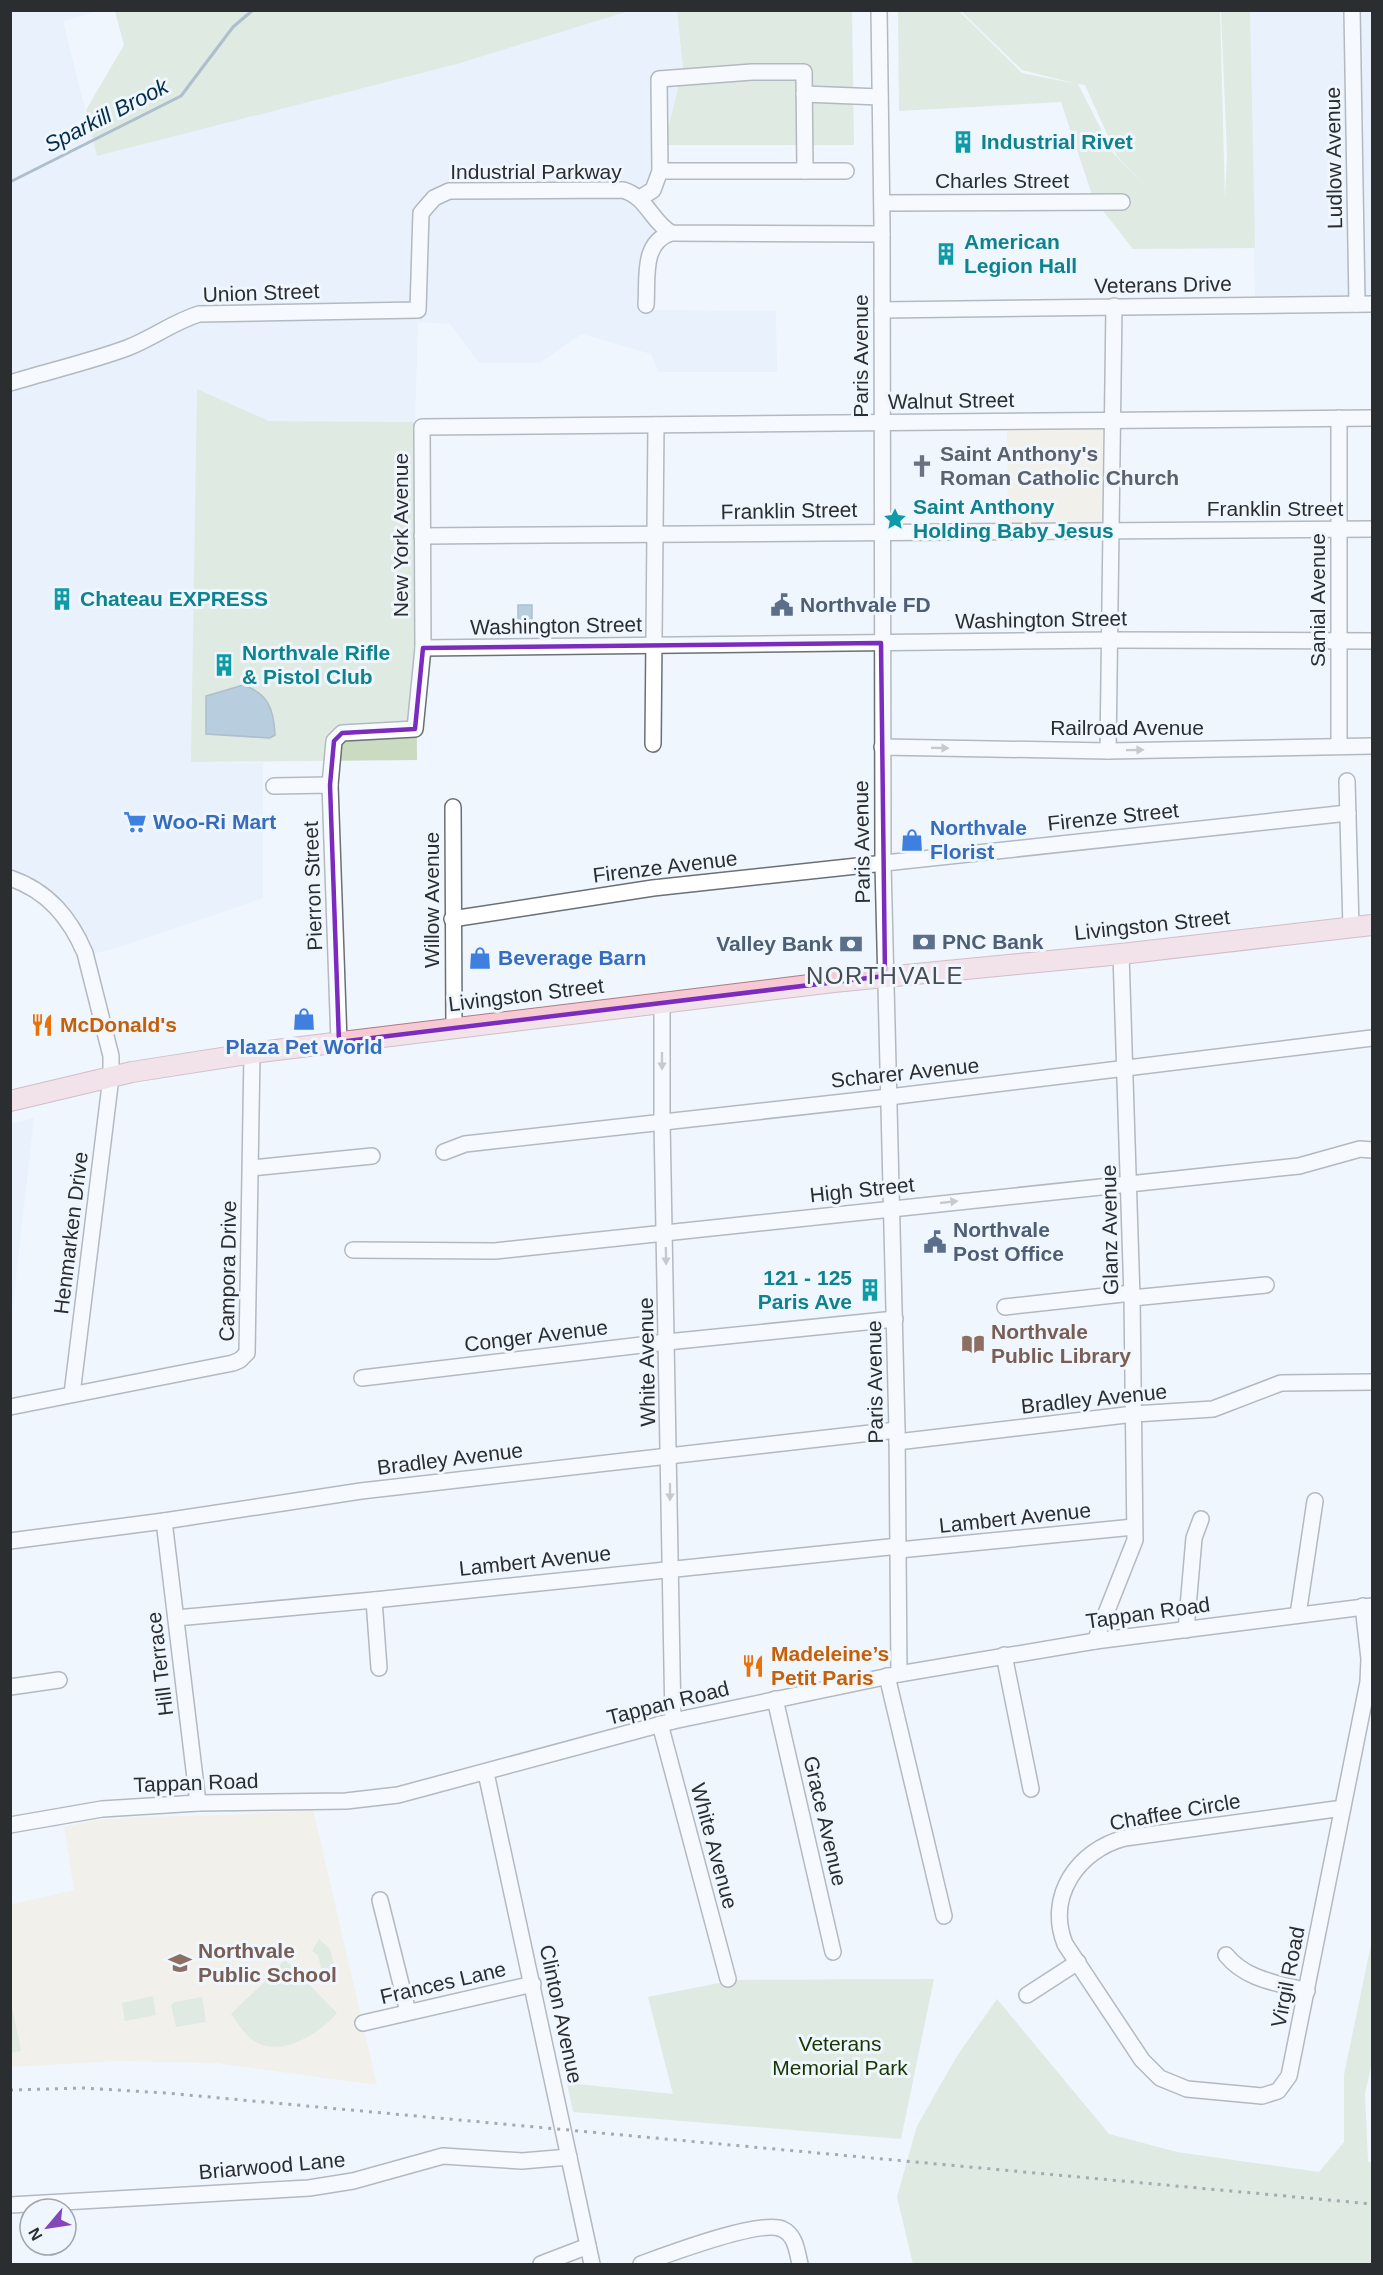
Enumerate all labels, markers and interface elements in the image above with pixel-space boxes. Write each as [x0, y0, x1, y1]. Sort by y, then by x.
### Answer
water label: Sparkill Brook [40, 73, 173, 157]
street label: Ludlow Avenue [1321, 87, 1346, 229]
building icon: Industrial Rivet [950, 129, 976, 155]
place label: Industrial Rivet [981, 130, 1133, 153]
street label: Industrial Parkway [450, 160, 622, 183]
street label: Charles Street [935, 169, 1069, 192]
place label: American Legion Hall [964, 230, 1077, 277]
building icon: American Legion Hall [933, 241, 959, 267]
street label: Veterans Drive [1094, 272, 1232, 297]
street label: Union Street [202, 279, 320, 306]
street label: Paris Avenue [849, 294, 872, 418]
street label: Walnut Street [888, 388, 1015, 413]
place label: Saint Anthony's Roman Catholic Church [940, 442, 1179, 489]
street label: New York Avenue [389, 453, 412, 617]
church icon: Saint Anthony's Roman Catholic Church [909, 453, 935, 479]
place label: Saint Anthony Holding Baby Jesus [913, 495, 1114, 542]
street label: Franklin Street [1207, 497, 1343, 520]
street label: Franklin Street [721, 498, 858, 523]
place icon: Saint Anthony Holding Baby Jesus [882, 506, 908, 532]
street label: Sanial Avenue [1306, 533, 1329, 667]
building icon: Chateau EXPRESS [49, 586, 75, 612]
place label: Chateau EXPRESS [80, 587, 268, 610]
public building icon: Northvale FD [769, 592, 795, 618]
place label: Northvale FD [800, 593, 931, 616]
street label: Washington Street [955, 606, 1127, 632]
street label: Washington Street [470, 612, 642, 638]
place label: Northvale Rifle & Pistol Club [242, 641, 390, 688]
building icon: Northvale Rifle & Pistol Club [211, 652, 237, 678]
street label: Railroad Avenue [1050, 716, 1204, 739]
one-way arrow [931, 743, 950, 753]
one-way arrow [1126, 745, 1145, 755]
street label: Paris Avenue [849, 780, 874, 904]
street label: Firenze Street [1046, 798, 1180, 835]
supermarket icon: Woo-Ri Mart [122, 809, 148, 835]
place label: Woo-Ri Mart [153, 810, 276, 833]
place label: Northvale Florist [930, 816, 1027, 863]
street label: Pierron Street [299, 821, 326, 951]
shop icon: Northvale Florist [899, 827, 925, 853]
street label: Willow Avenue [420, 832, 443, 968]
street label: Firenze Avenue [591, 846, 739, 887]
street label: Livingston Street [1073, 905, 1231, 944]
bank icon: PNC Bank [911, 929, 937, 955]
place label: PNC Bank [942, 930, 1044, 953]
bank icon: Valley Bank [838, 931, 864, 957]
place label: Valley Bank [716, 932, 833, 955]
shop icon: Beverage Barn [467, 945, 493, 971]
place label: Beverage Barn [498, 946, 646, 969]
district label: NORTHVALE [806, 962, 964, 989]
street label: Livingston Street [447, 974, 605, 1015]
shop icon: Plaza Pet World [291, 1006, 317, 1032]
restaurant icon: McDonald's [29, 1012, 55, 1038]
place label: McDonald's [60, 1013, 177, 1036]
place label: Plaza Pet World [225, 1035, 383, 1058]
one-way arrow [657, 1051, 667, 1070]
street label: Scharer Avenue [830, 1053, 980, 1092]
street label: Henmarken Drive [49, 1150, 92, 1315]
street label: Glanz Avenue [1097, 1165, 1122, 1295]
street label: High Street [809, 1173, 916, 1206]
one-way arrow [940, 1197, 959, 1206]
street label: Campora Drive [215, 1200, 240, 1342]
place label: Northvale Post Office [953, 1218, 1064, 1265]
public building icon: Northvale Post Office [922, 1229, 948, 1255]
one-way arrow [661, 1246, 671, 1265]
place label: 121 - 125 Paris Ave [758, 1266, 852, 1313]
building icon: 121 - 125 Paris Ave [857, 1277, 883, 1303]
street label: White Avenue [634, 1297, 659, 1427]
street label: Conger Avenue [463, 1315, 609, 1356]
street label: Paris Avenue [862, 1320, 887, 1444]
place label: Northvale Public Library [991, 1320, 1131, 1367]
library icon: Northvale Public Library [960, 1331, 986, 1357]
street label: Bradley Avenue [1020, 1379, 1168, 1418]
street label: Bradley Avenue [376, 1438, 524, 1479]
one-way arrow [665, 1483, 675, 1502]
street label: Lambert Avenue [938, 1498, 1092, 1537]
street label: Lambert Avenue [458, 1541, 612, 1580]
street label: Tappan Road [1084, 1592, 1211, 1633]
street label: Hill Terrace [142, 1611, 177, 1717]
place label: Madeleine’s Petit Paris [771, 1642, 889, 1689]
restaurant icon: Madeleine’s Petit Paris [740, 1653, 766, 1679]
street label: Tappan Road [604, 1676, 731, 1729]
street label: Grace Avenue [799, 1754, 852, 1888]
street label: Tappan Road [133, 1769, 259, 1796]
street label: White Avenue [687, 1780, 742, 1911]
street label: Chaffee Circle [1108, 1789, 1242, 1834]
street label: Virgil Road [1266, 1924, 1309, 2029]
place label: Northvale Public School [198, 1939, 337, 1986]
street label: Clinton Avenue [536, 1943, 587, 2085]
school or university icon: Northvale Public School [167, 1950, 193, 1976]
street label: Frances Lane [378, 1957, 508, 2008]
park label: Veterans Memorial Park [772, 2032, 908, 2079]
street label: Briarwood Lane [198, 2148, 346, 2183]
north arrow [18, 2197, 78, 2257]
text: N [25, 2225, 46, 2243]

